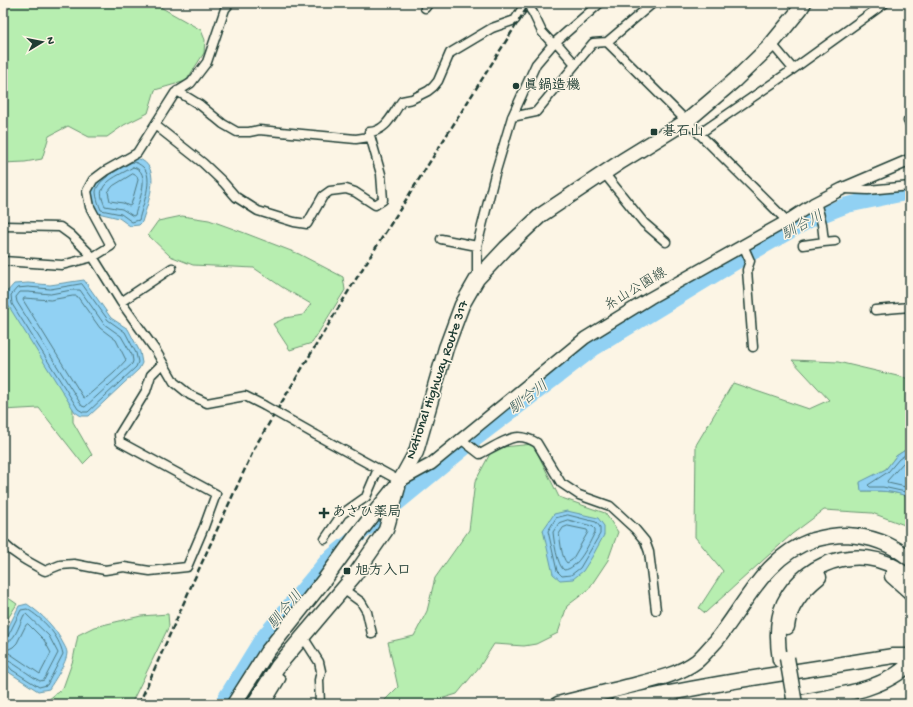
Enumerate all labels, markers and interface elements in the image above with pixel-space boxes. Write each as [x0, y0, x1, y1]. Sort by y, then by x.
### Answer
north arrow [22, 22, 62, 62]
text: N [43, 36, 56, 45]
place label: 眞鍋造機 [524, 77, 580, 95]
marker: 眞鍋造機 [511, 81, 521, 91]
place label: 碁石山 [662, 124, 704, 141]
marker: 碁石山 [649, 127, 659, 137]
water label: 馴合川 [778, 207, 827, 245]
street label: 糸山公園線 [602, 265, 670, 315]
street label: National Highway Route 317 [403, 298, 473, 462]
water label: 馴合川 [505, 376, 552, 419]
place label: あさひ薬局 [332, 504, 402, 522]
marker: あさひ薬局 [319, 508, 329, 518]
place label: 旭方入口 [355, 563, 411, 580]
marker: 旭方入口 [342, 566, 352, 576]
water label: 馴合川 [264, 586, 307, 633]

